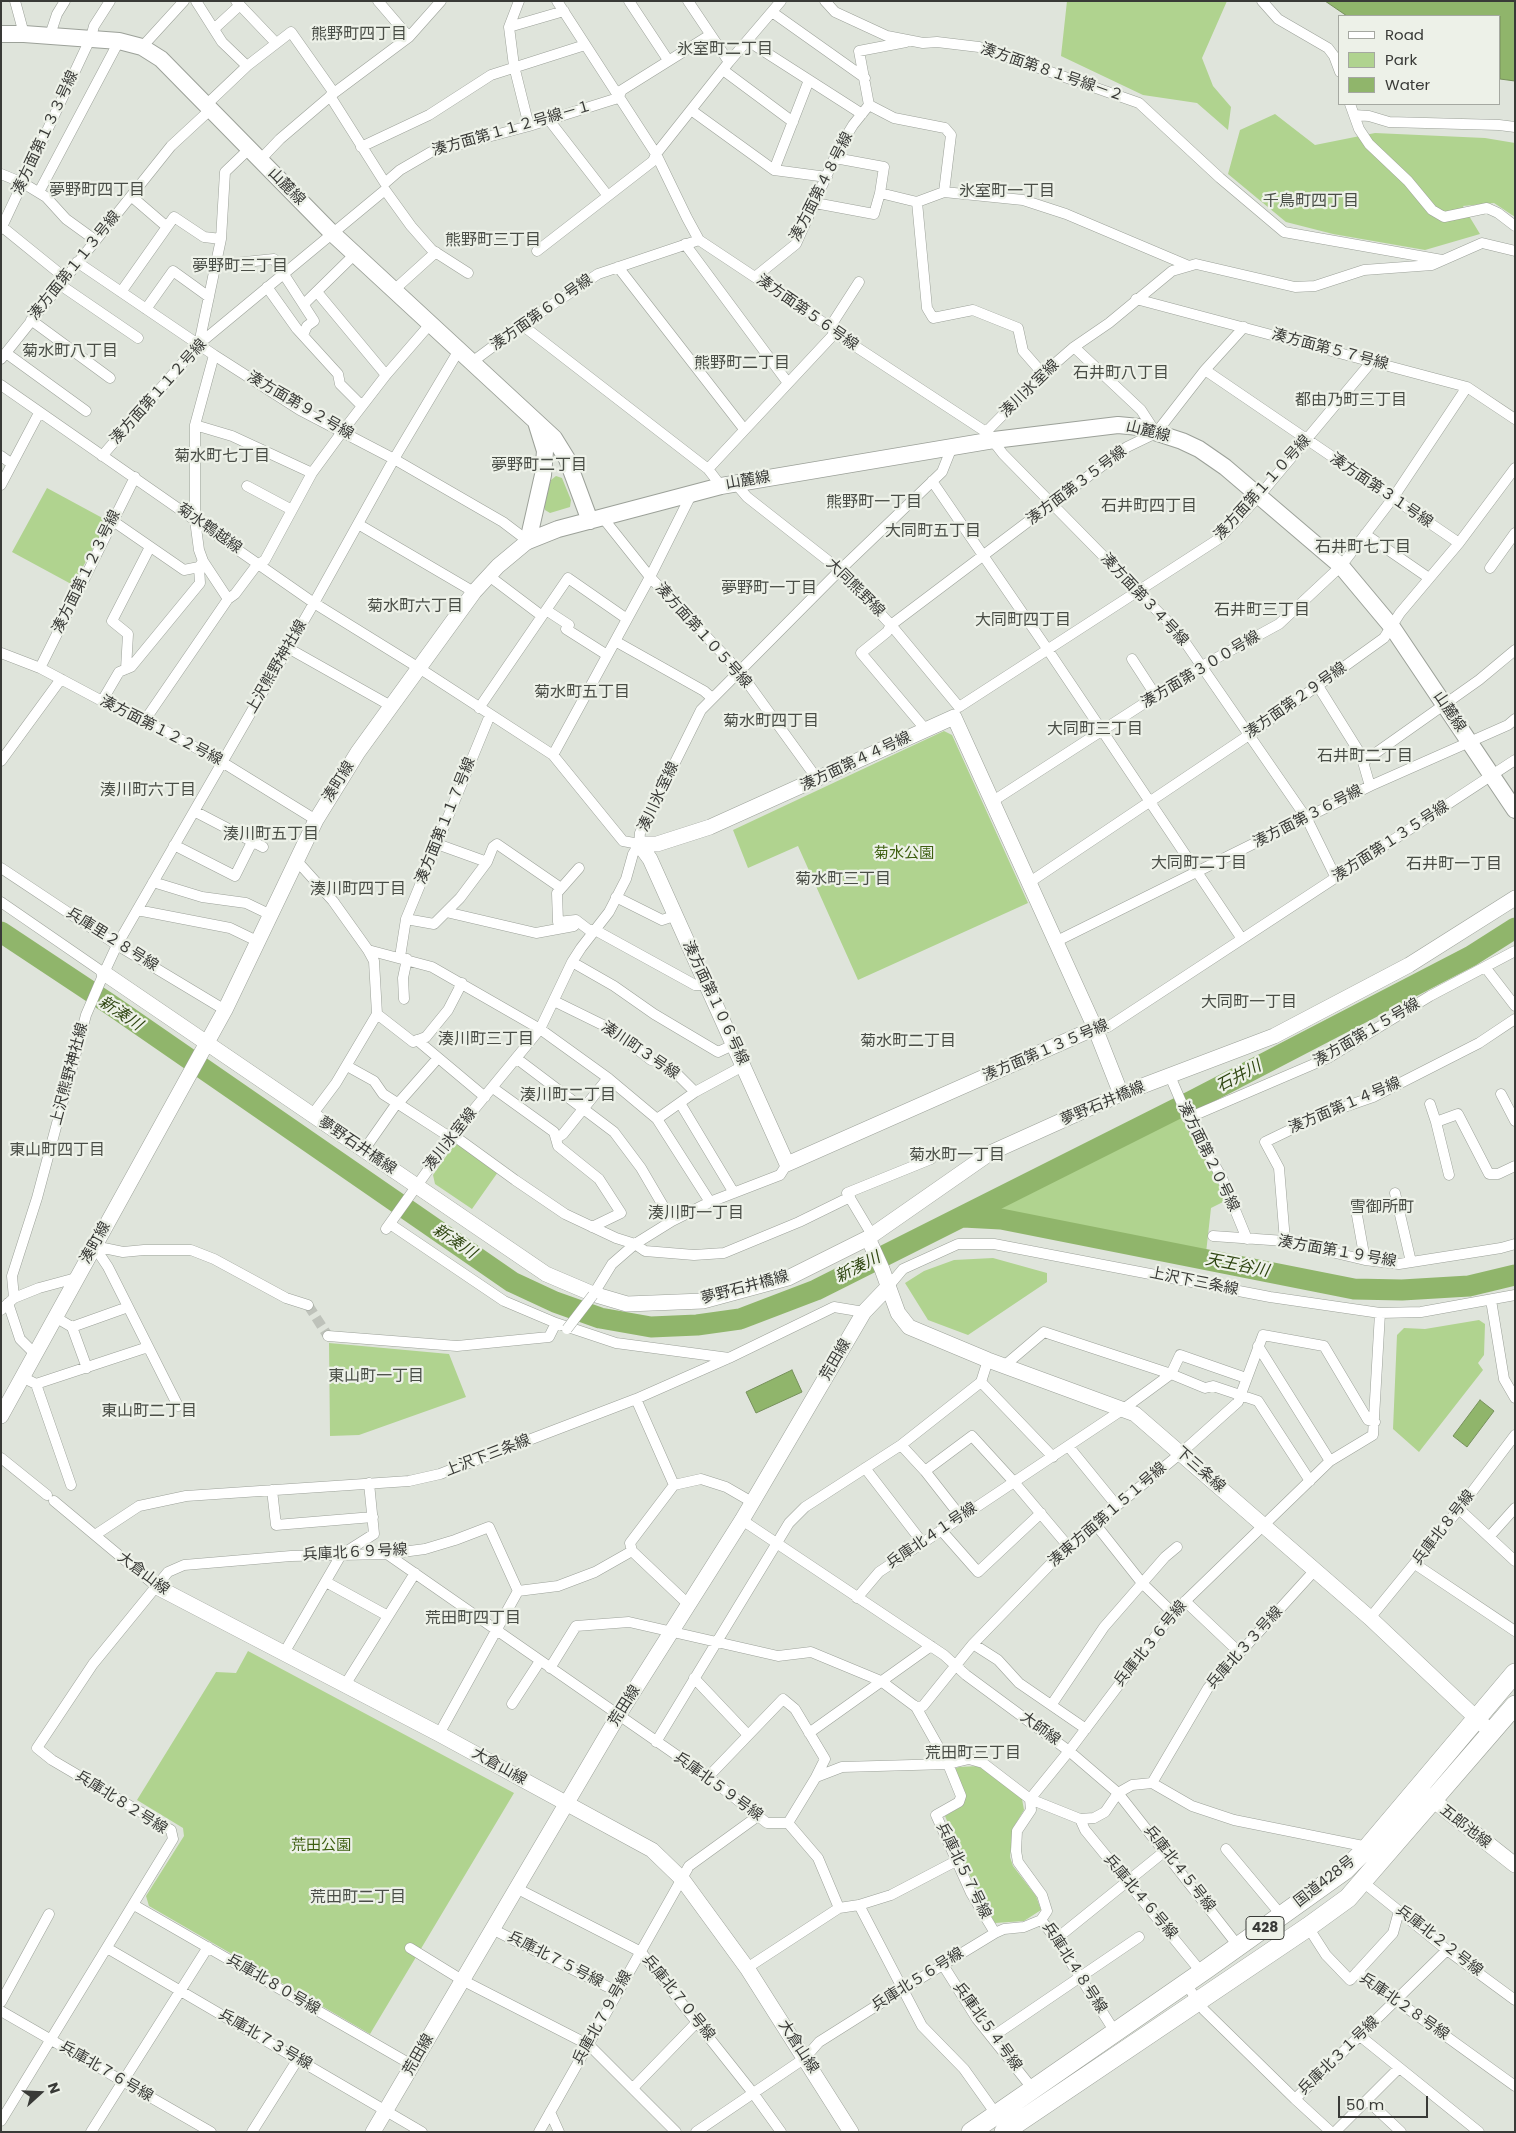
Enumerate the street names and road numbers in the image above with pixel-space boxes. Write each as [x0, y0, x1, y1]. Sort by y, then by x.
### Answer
street label: 湊方面第８１号線－２ [978, 40, 1126, 106]
street label: 湊方面第１３３号線 [9, 68, 83, 198]
street label: 湊方面第１１２号線－１ [430, 98, 594, 160]
street label: 湊方面第４８号線 [787, 129, 857, 245]
street label: 山麓線 [264, 165, 308, 209]
street label: 湊方面第１１３号線 [26, 208, 124, 324]
street label: 湊方面第６０号線 [488, 271, 596, 355]
street label: 湊方面第５６号線 [753, 271, 861, 355]
street label: 湊方面第５７号線 [1270, 326, 1390, 374]
street label: 湊方面第１１２号線 [107, 336, 211, 448]
street label: 湊川氷室線 [997, 356, 1063, 422]
street label: 湊方面第９２号線 [244, 368, 356, 444]
street label: 山麓線 [1124, 418, 1172, 446]
street label: 湊方面第１１０号線 [1211, 432, 1315, 544]
street label: 湊方面第３５号線 [1024, 443, 1130, 529]
street label: 湊方面第３１号線 [1326, 450, 1436, 532]
street label: 山麓線 [724, 468, 772, 494]
street label: 菊水鵯越線 [173, 500, 245, 558]
street label: 湊方面第１２３号線 [49, 507, 125, 637]
street label: 湊方面第３４号線 [1096, 550, 1192, 650]
street label: 大同熊野線 [822, 555, 888, 621]
street label: 湊方面第１０５号線 [651, 580, 755, 692]
street label: 上沢熊野神社線 [243, 617, 311, 717]
street label: 湊方面第３００号線 [1139, 628, 1263, 712]
street label: 湊方面第２９号線 [1242, 659, 1350, 743]
street label: 山麓線 [1429, 688, 1469, 736]
street label: 湊方面第１２２号線 [97, 692, 225, 770]
street label: 湊方面第４４号線 [798, 728, 914, 796]
street label: 湊方面第１１７号線 [412, 755, 480, 887]
street label: 湊町線 [319, 758, 359, 806]
street label: 湊川氷室線 [635, 759, 683, 835]
street label: 湊方面第３６号線 [1250, 782, 1366, 852]
street label: 湊方面第１３５号線 [1329, 798, 1453, 886]
street label: 兵庫里２８号線 [63, 905, 161, 975]
street label: 湊方面第１０６号線 [678, 938, 752, 1068]
street label: 湊方面第１５号線 [1311, 995, 1423, 1071]
street label: 湊方面第１３５号線 [980, 1016, 1112, 1086]
street label: 湊川町３号線 [598, 1018, 682, 1084]
street label: 上沢熊野神社線 [48, 1021, 92, 1127]
street label: 湊方面第１４号線 [1286, 1074, 1404, 1138]
street label: 夢野石井橋線 [1058, 1078, 1148, 1130]
street label: 湊方面第２０号線 [1174, 1099, 1242, 1215]
street label: 湊川氷室線 [421, 1105, 481, 1175]
street label: 夢野石井橋線 [315, 1113, 399, 1179]
street label: 湊町線 [77, 1219, 115, 1267]
street label: 湊方面第１９号線 [1276, 1233, 1398, 1271]
street label: 上沢下三条線 [1148, 1265, 1240, 1299]
street label: 夢野石井橋線 [699, 1268, 791, 1308]
street label: 荒田線 [817, 1336, 855, 1384]
street label: 上沢下三条線 [443, 1431, 533, 1481]
street label: 下三条線 [1171, 1444, 1229, 1496]
street label: 湊東方面第１５１号線 [1045, 1459, 1171, 1571]
street label: 兵庫北８号線 [1409, 1487, 1479, 1569]
street label: 兵庫北４１号線 [883, 1499, 981, 1573]
street label: 兵庫北６９号線 [302, 1541, 408, 1565]
street label: 大倉山線 [114, 1549, 172, 1599]
street label: 兵庫北３６号線 [1111, 1598, 1191, 1690]
street label: 兵庫北３３号線 [1203, 1603, 1287, 1693]
street label: 荒田線 [605, 1682, 645, 1730]
street label: 大師線 [1017, 1708, 1063, 1750]
street label: 大倉山線 [468, 1745, 530, 1789]
street label: 兵庫北５９号線 [670, 1749, 766, 1825]
street label: 兵庫北８２号線 [72, 1768, 170, 1838]
street label: 五郎池線 [1436, 1801, 1494, 1853]
street label: 兵庫北５７号線 [932, 1820, 994, 1922]
street label: 兵庫北４５号線 [1140, 1822, 1218, 1916]
street label: 兵庫北４６号線 [1099, 1851, 1181, 1943]
street label: 国道428号 [1291, 1853, 1359, 1911]
street label: 兵庫北２２号線 [1392, 1902, 1486, 1980]
road number: 428 [1246, 1916, 1284, 1940]
street label: 兵庫北４８号線 [1038, 1919, 1110, 2017]
street label: 兵庫北７５号線 [504, 1928, 606, 1992]
street label: 兵庫北５６号線 [869, 1945, 967, 2015]
street label: 兵庫北８０号線 [223, 1951, 323, 2019]
street label: 兵庫北７０号線 [638, 1952, 718, 2044]
street label: 兵庫北７９号線 [570, 1968, 636, 2068]
street label: 兵庫北２８号線 [1356, 1970, 1452, 2044]
street label: 兵庫北５４号線 [949, 1979, 1025, 2075]
street label: 兵庫北７３号線 [215, 2006, 315, 2074]
street label: 兵庫北３１号線 [1295, 2013, 1383, 2099]
street label: 大倉山線 [774, 2017, 822, 2077]
street label: 荒田線 [400, 2031, 438, 2079]
street label: 兵庫北７６号線 [56, 2038, 156, 2106]

